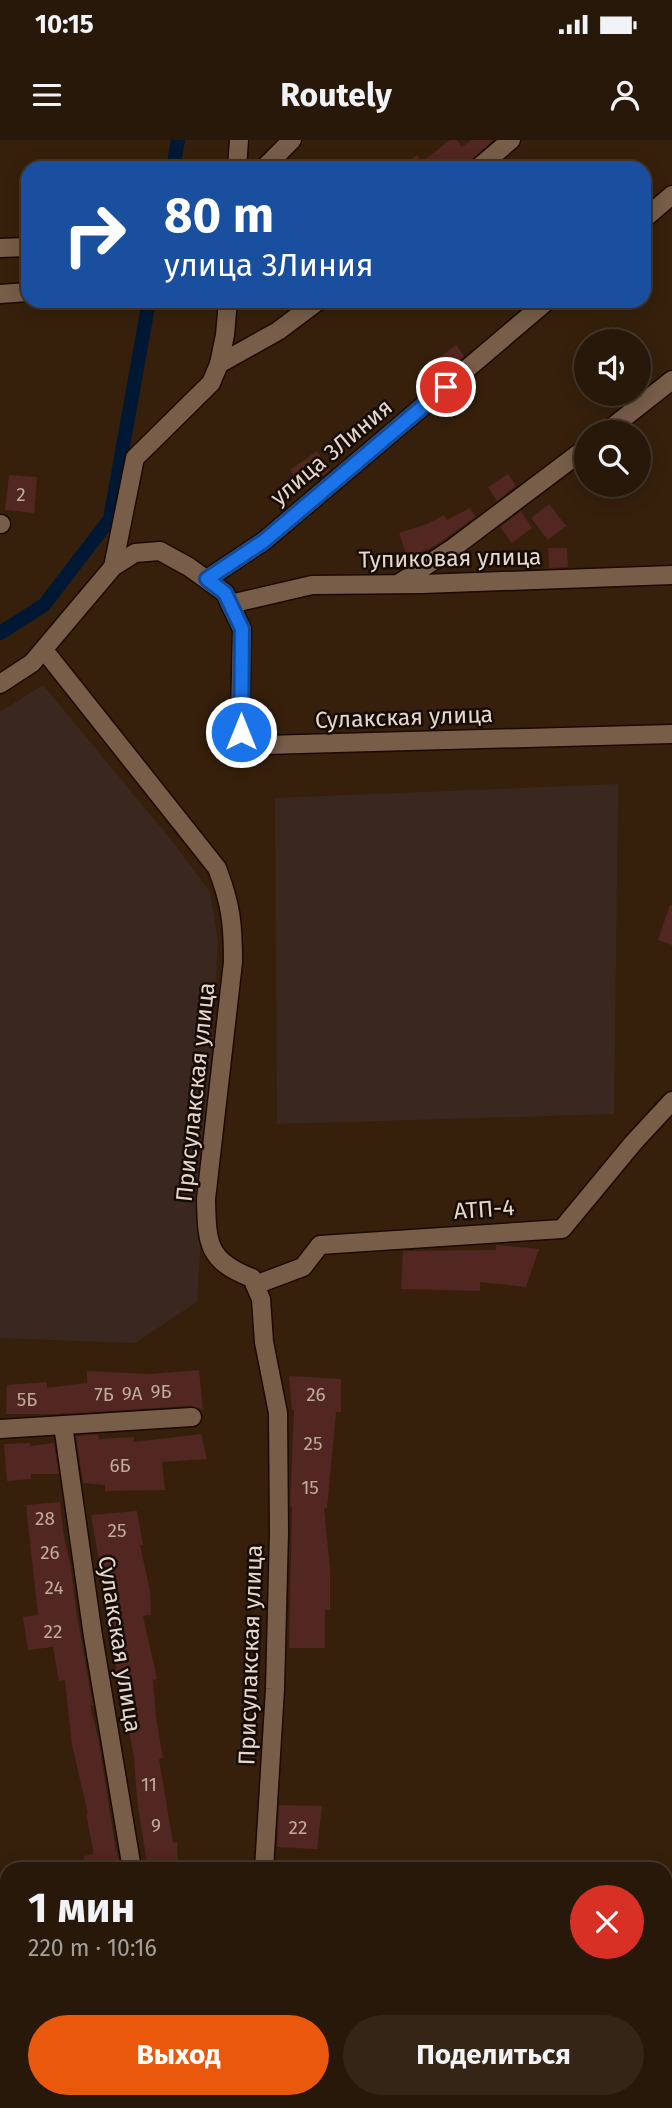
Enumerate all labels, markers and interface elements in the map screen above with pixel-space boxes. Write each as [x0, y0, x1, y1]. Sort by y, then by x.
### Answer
text: 10:15 [35, 9, 94, 40]
icon: menu [28, 76, 66, 114]
text: Routely [280, 76, 392, 114]
icon: person [606, 76, 644, 114]
text: 80 m [164, 186, 274, 245]
icon: right [49, 189, 140, 280]
text: улица 3Линия [164, 246, 374, 284]
map controls [574, 329, 651, 497]
button: sound [574, 329, 651, 406]
pin [416, 357, 476, 417]
icon: arrive [427, 368, 465, 406]
street label: улица 3Линия [264, 393, 398, 511]
button: search [574, 420, 651, 497]
house number: 2 [16, 483, 26, 506]
street label: Тупиковая улица [358, 542, 542, 574]
position arrow [204, 695, 278, 769]
street label: Сулакская улица [314, 700, 494, 734]
street label: Присулакская улица [170, 981, 220, 1203]
street label: АТП-4 [453, 1193, 515, 1225]
house number: 9Б [151, 1380, 171, 1403]
house number: 9А [122, 1382, 142, 1405]
house number: 7Б [94, 1383, 114, 1406]
house number: 26 [306, 1383, 326, 1406]
house number: 5Б [17, 1388, 37, 1411]
house number: 25 [304, 1432, 322, 1455]
house number: 6Б [109, 1454, 131, 1477]
house number: 15 [301, 1476, 319, 1499]
house number: 28 [35, 1507, 55, 1530]
house number: 25 [108, 1519, 126, 1542]
house number: 26 [40, 1541, 60, 1564]
street label: Присулакская улица [232, 1544, 268, 1766]
street label: Сулакская улица [92, 1554, 148, 1734]
house number: 24 [44, 1576, 64, 1599]
house number: 22 [44, 1620, 62, 1643]
house number: 11 [141, 1773, 157, 1796]
house number: 9 [151, 1814, 161, 1837]
house number: 22 [289, 1816, 307, 1839]
text: 1 мин [28, 1883, 135, 1933]
button: close [570, 1885, 644, 1959]
text: 220 m · 10:16 [28, 1934, 157, 1962]
button: Выход [28, 2015, 329, 2095]
button: Поделиться [343, 2015, 644, 2095]

